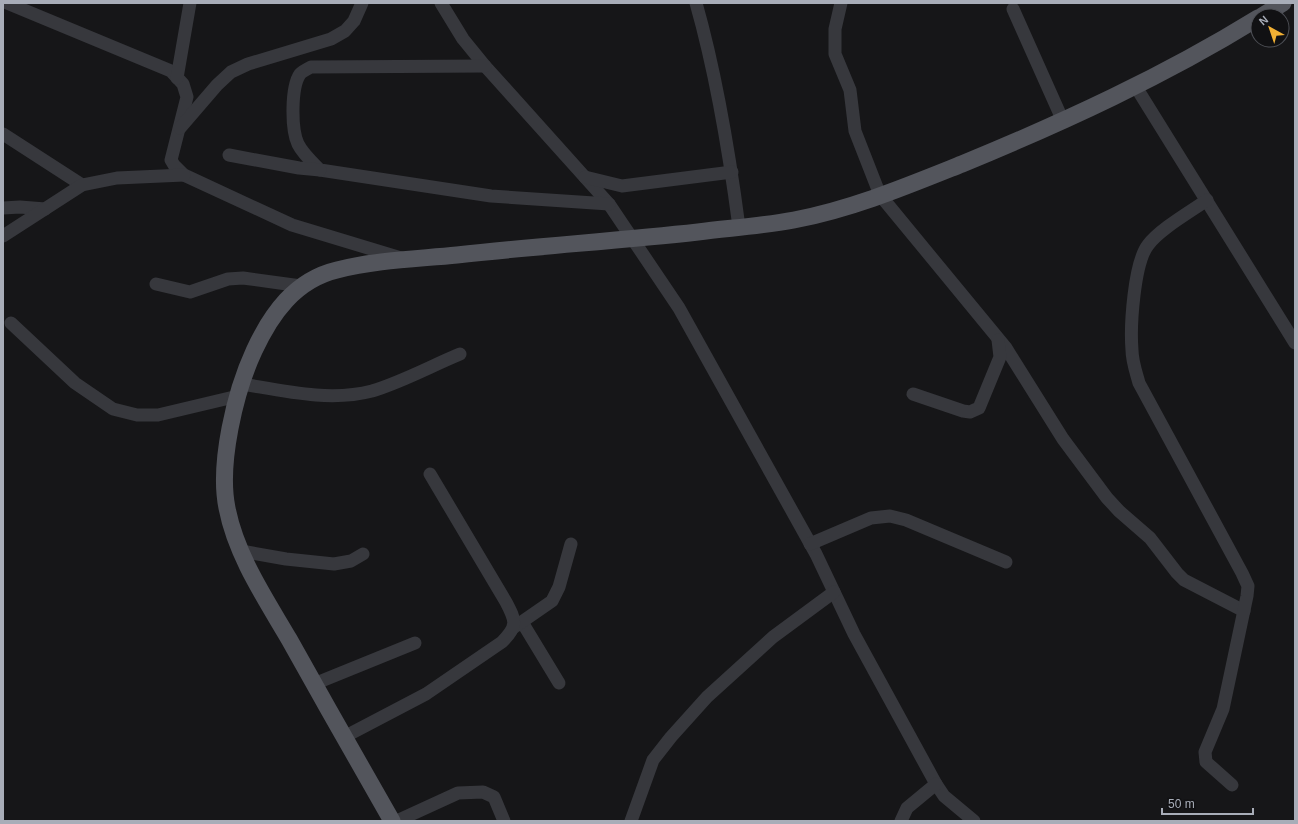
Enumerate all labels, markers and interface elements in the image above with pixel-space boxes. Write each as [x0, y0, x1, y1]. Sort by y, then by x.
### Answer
north arrow [1250, 8, 1290, 48]
text: N [1257, 13, 1271, 27]
scale bar [1162, 790, 1253, 816]
text: 50 m [1168, 797, 1195, 811]

